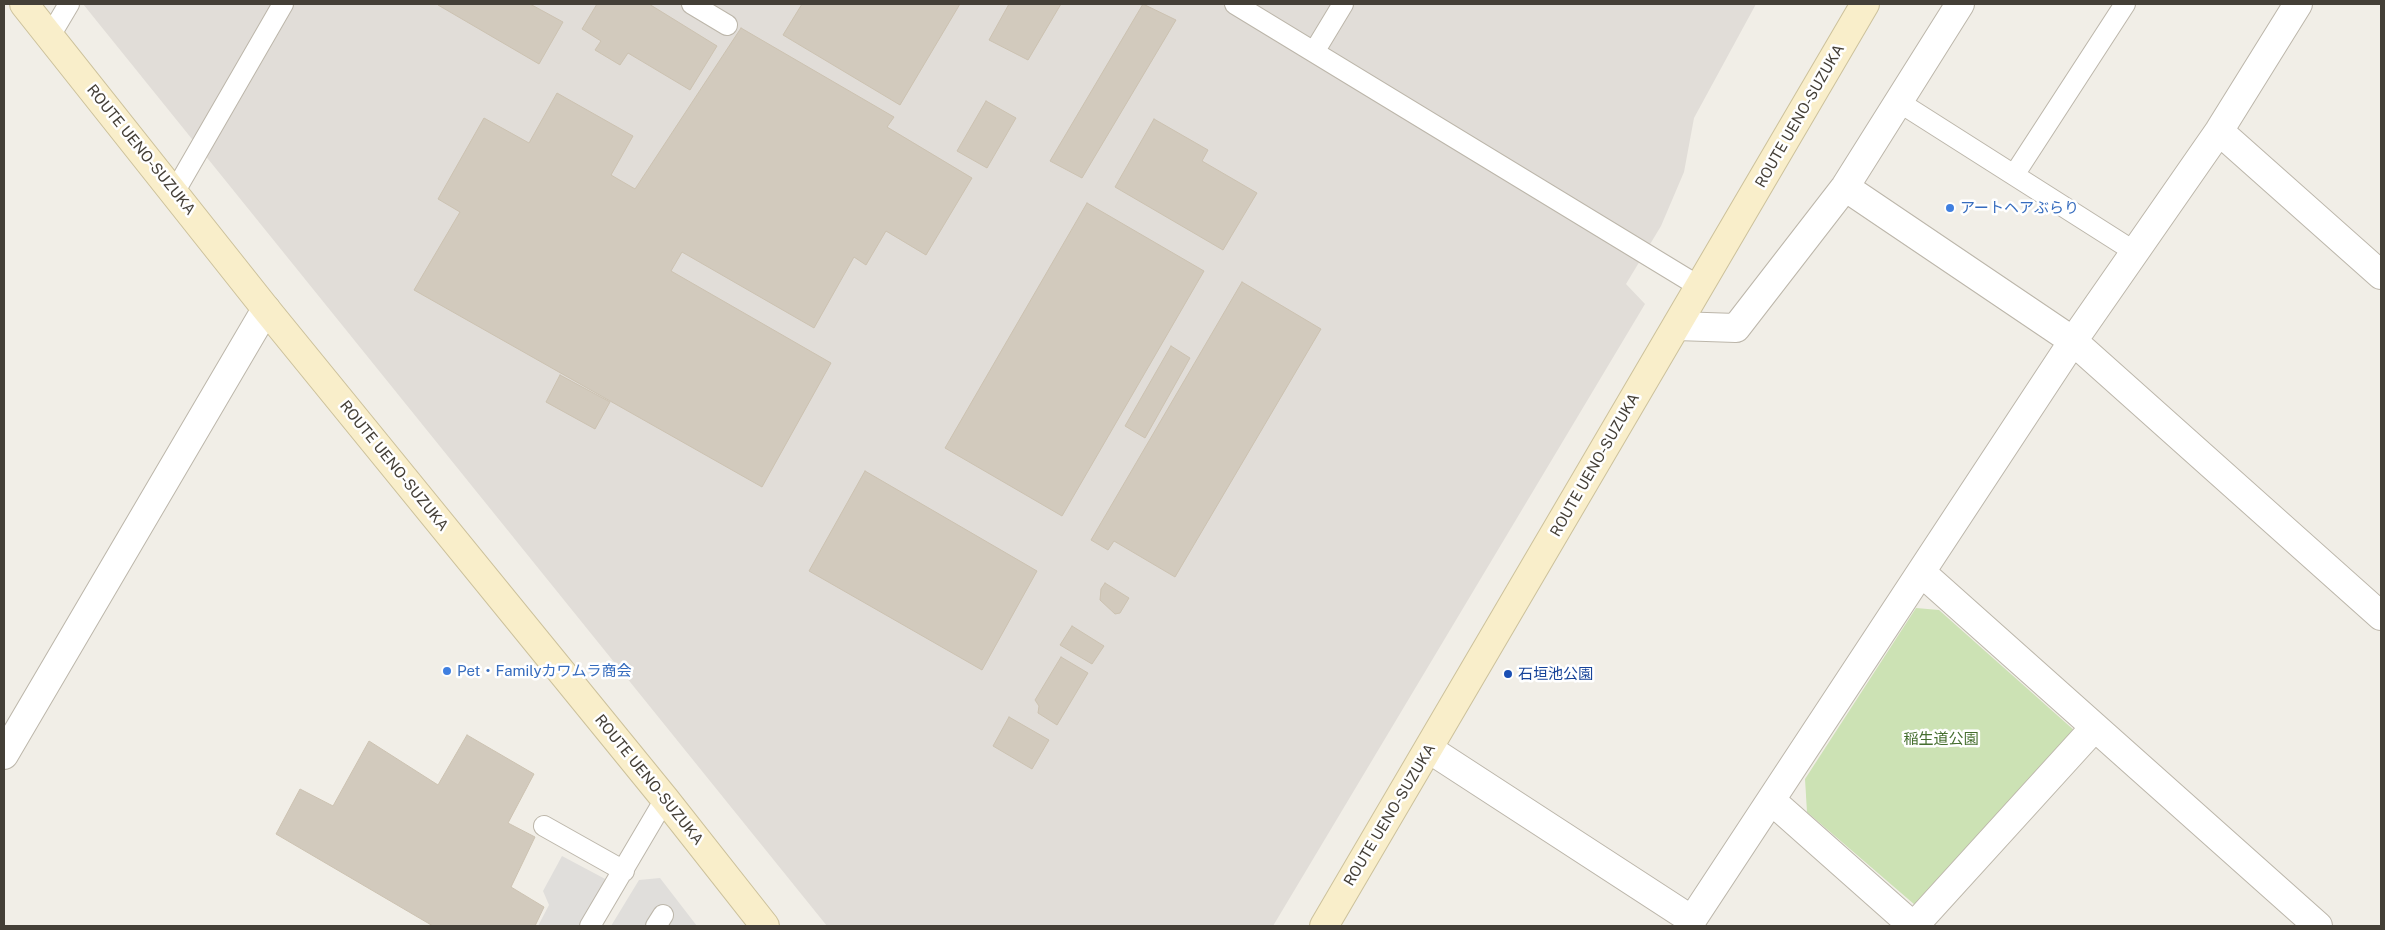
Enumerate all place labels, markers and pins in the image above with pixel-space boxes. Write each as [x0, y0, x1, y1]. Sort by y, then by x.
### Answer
place label: アートヘアぶらり [1960, 199, 2079, 217]
marker: アートヘアぶらり [1944, 202, 1956, 214]
place label: Pet・Familyカワムラ商会 [457, 662, 632, 680]
marker: Pet・Familyカワムラ商会 [441, 665, 453, 677]
place label: 石垣池公園 [1518, 665, 1593, 683]
marker: 石垣池公園 [1502, 668, 1514, 680]

